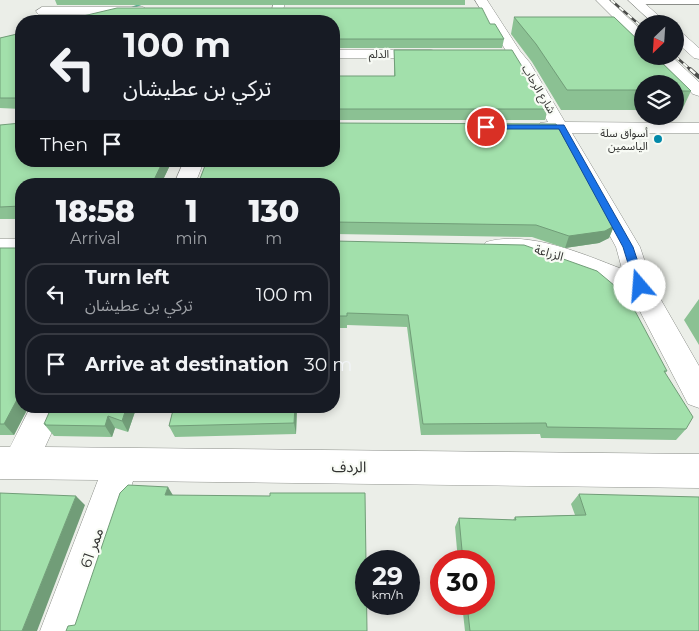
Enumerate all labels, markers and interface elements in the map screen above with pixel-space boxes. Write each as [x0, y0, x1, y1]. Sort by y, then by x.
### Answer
north arrow [634, 15, 684, 65]
map controls [634, 15, 684, 125]
text: 100 m [123, 23, 231, 66]
icon: left [40, 35, 105, 100]
street label: الدلم [369, 47, 389, 63]
street label: شارع الرحاب [518, 62, 559, 117]
text: تركي بن عطيشان [123, 75, 271, 102]
button: layers [634, 75, 684, 125]
pin [465, 106, 507, 148]
icon: arrive [472, 113, 500, 141]
place label: أسواق سلة الياسمين [600, 126, 648, 153]
icon: arrive [98, 130, 126, 158]
text: Then [40, 133, 88, 156]
marker: أسواق سلة الياسمين [652, 133, 664, 145]
text: 18:58 [56, 193, 135, 230]
text: 1 [186, 193, 198, 230]
text: 130 [248, 193, 299, 230]
text: Arrival [70, 229, 121, 248]
text: min [176, 229, 208, 248]
text: m [265, 229, 282, 248]
street label: الزراعة [533, 241, 566, 264]
position arrow [613, 259, 665, 311]
text: Turn left [85, 266, 170, 289]
icon: left [42, 280, 70, 308]
text: 100 m [256, 283, 313, 306]
text: تركي بن عطيشان [85, 296, 193, 315]
icon: arrive [42, 350, 70, 378]
text: Arrive at destination [85, 353, 289, 376]
text: 30 m [304, 353, 352, 376]
street label: الردف [331, 457, 367, 476]
street label: ممر 61 [76, 525, 107, 570]
speed limit sign: 30 [430, 550, 495, 615]
text: 29 [372, 561, 403, 591]
text: km/h [371, 587, 404, 602]

